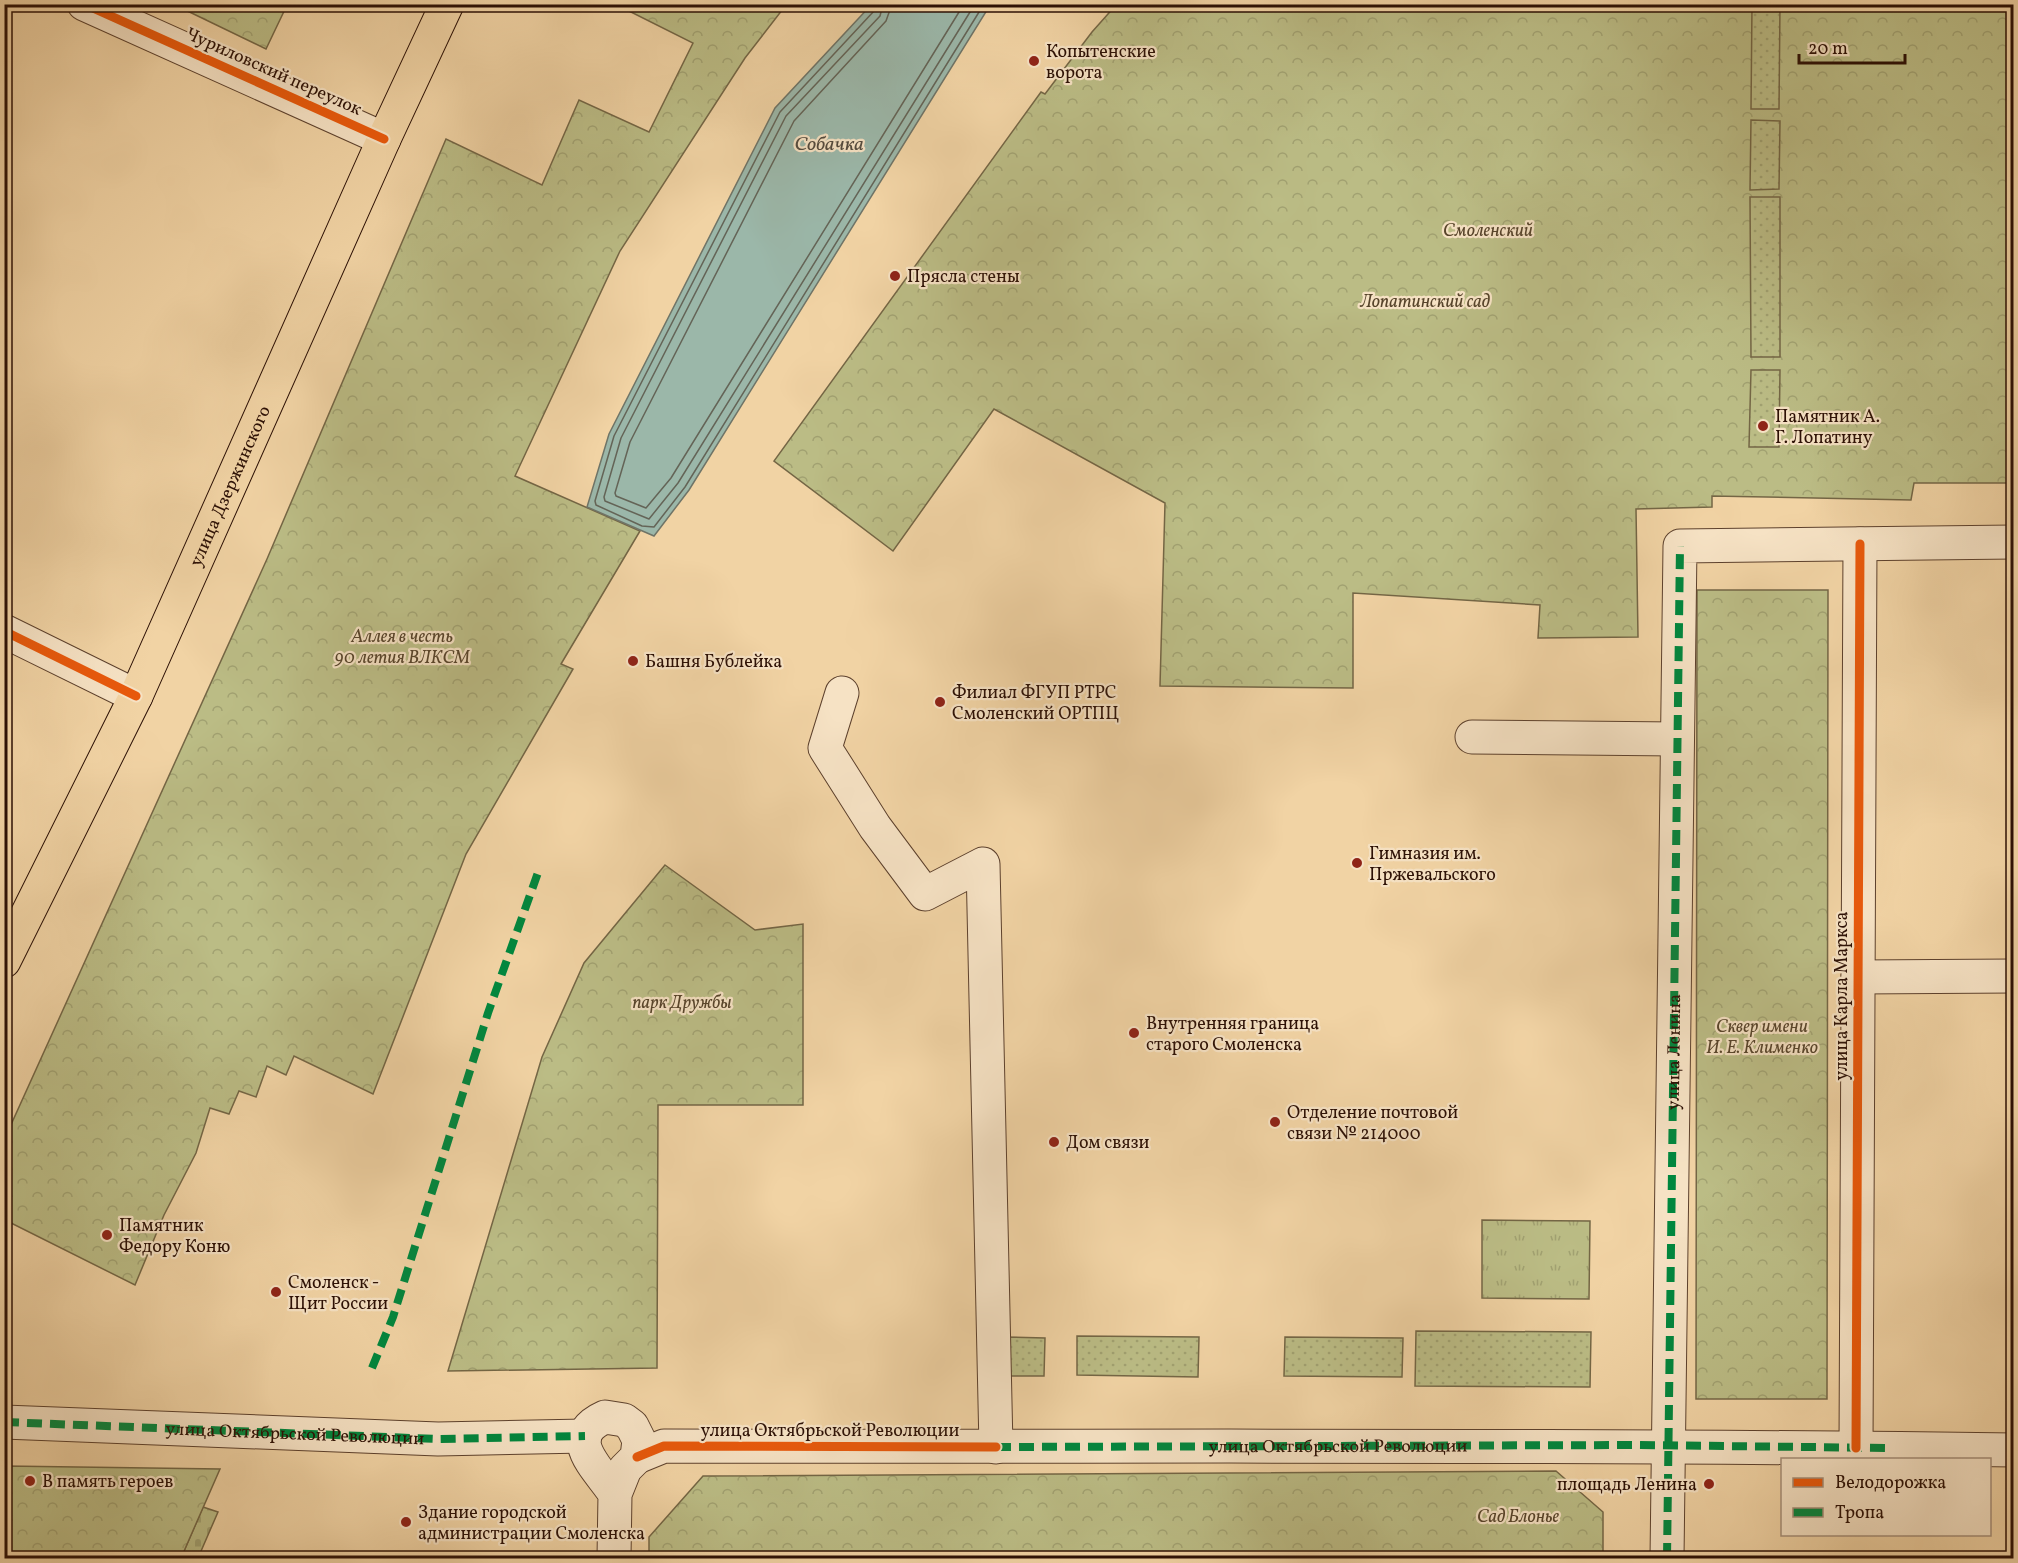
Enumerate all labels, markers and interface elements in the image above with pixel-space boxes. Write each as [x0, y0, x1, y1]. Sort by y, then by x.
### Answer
street label: Чуриловский переулок [181, 22, 366, 123]
scale bar [1799, 27, 1906, 65]
text: 20 m [1808, 37, 1848, 62]
place label: Копытенские ворота [1046, 40, 1156, 86]
marker: Копытенские ворота [1027, 54, 1041, 68]
water label: Собачка [794, 131, 864, 159]
park label: Смоленский [1443, 219, 1533, 244]
place label: Прясла стены [907, 265, 1020, 290]
marker: Прясла стены [888, 269, 902, 283]
park label: Лопатинский сад [1359, 290, 1491, 315]
street label: улица Дзержинского [184, 402, 278, 571]
place label: Памятник А. Г. Лопатину [1775, 405, 1880, 451]
marker: Памятник А. Г. Лопатину [1756, 419, 1770, 433]
park label: Аллея в честь 90 летия ВЛКСМ [334, 625, 470, 671]
place label: Башня Бублейка [645, 650, 782, 675]
marker: Башня Бублейка [626, 654, 640, 668]
place label: Филиал ФГУП РТРС Смоленский ОРТПЦ [952, 681, 1119, 727]
marker: Филиал ФГУП РТРС Смоленский ОРТПЦ [933, 695, 947, 709]
place label: Гимназия им. Пржевальского [1369, 842, 1496, 888]
marker: Гимназия им. Пржевальского [1350, 856, 1364, 870]
street label: улица Карла Маркса [1830, 912, 1855, 1080]
park label: парк Дружбы [632, 991, 732, 1016]
street label: улица Ленина [1662, 994, 1688, 1110]
place label: Внутренняя граница старого Смоленска [1146, 1012, 1319, 1058]
park label: Сквер имени И. Е. Клименко [1706, 1015, 1818, 1061]
marker: Внутренняя граница старого Смоленска [1127, 1026, 1141, 1040]
place label: Отделение почтовой связи № 214000 [1287, 1101, 1458, 1147]
marker: Отделение почтовой связи № 214000 [1268, 1115, 1282, 1129]
place label: Дом связи [1066, 1131, 1149, 1156]
marker: Дом связи [1047, 1135, 1061, 1149]
place label: Памятник Федору Коню [119, 1214, 230, 1260]
marker: Памятник Федору Коню [100, 1228, 114, 1242]
place label: Смоленск - Щит России [288, 1271, 388, 1317]
marker: Смоленск - Щит России [269, 1285, 283, 1299]
street label: улица Октябрьской Революции [165, 1417, 425, 1452]
street label: улица Октябрьской Революции [701, 1419, 959, 1444]
street label: улица Октябрьской Революции [1208, 1435, 1468, 1460]
legend [1781, 1458, 1991, 1536]
place label: В память героев [42, 1470, 173, 1495]
text: Велодорожка [1835, 1471, 1946, 1496]
place label: площадь Ленина [1557, 1473, 1697, 1498]
marker: В память героев [23, 1474, 37, 1488]
marker: площадь Ленина [1702, 1477, 1716, 1491]
place label: Здание городской администрации Смоленска [418, 1501, 645, 1547]
text: Тропа [1835, 1501, 1884, 1526]
park label: Сад Блонье [1477, 1505, 1559, 1530]
marker: Здание городской администрации Смоленска [399, 1515, 413, 1529]

